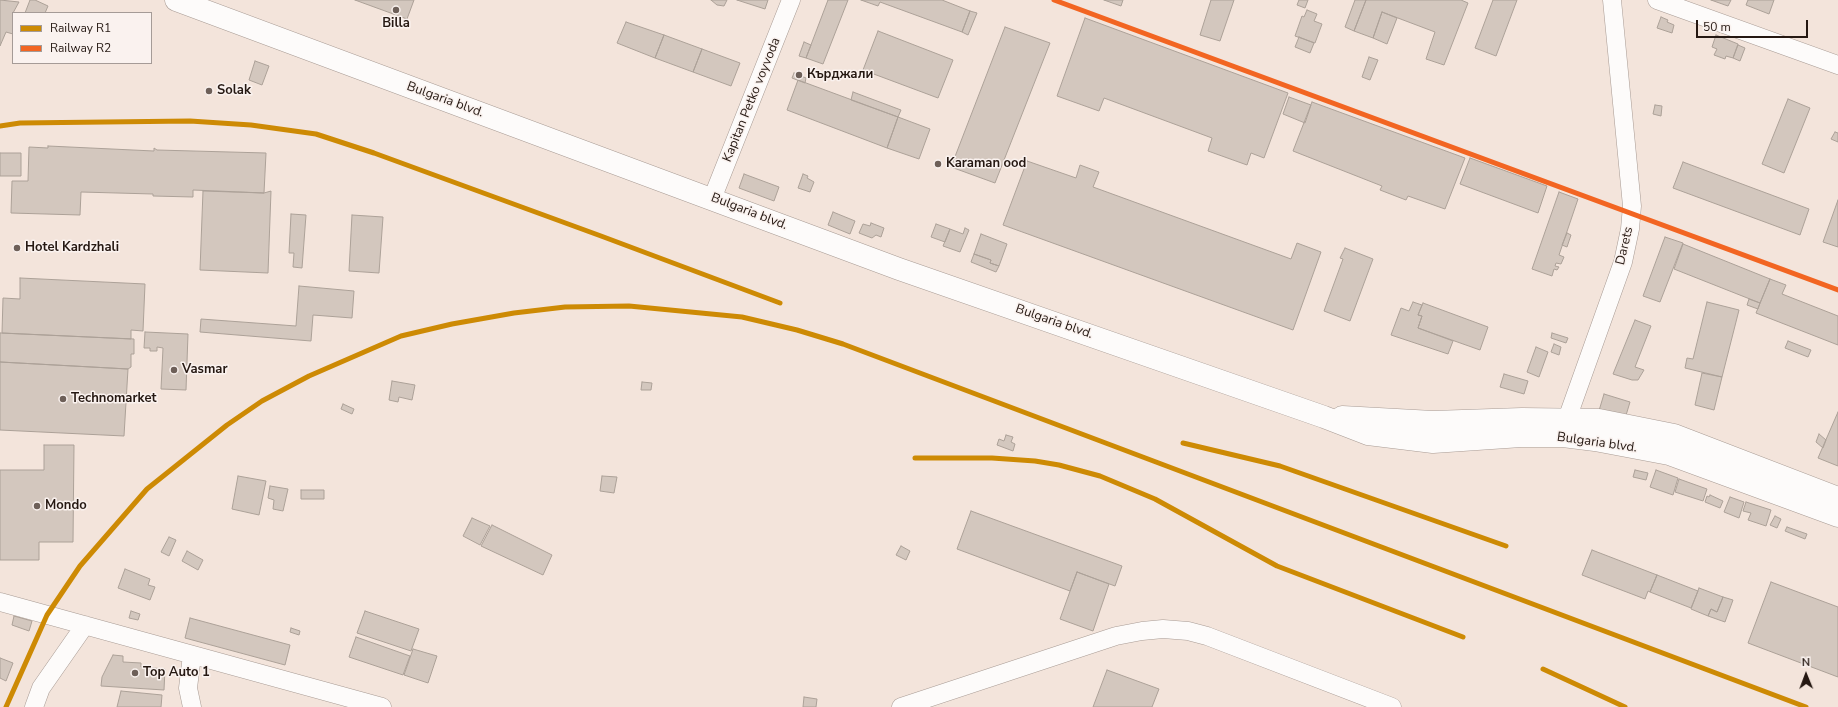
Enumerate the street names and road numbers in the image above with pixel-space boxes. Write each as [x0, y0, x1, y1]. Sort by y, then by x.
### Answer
street label: Kapitan Petko voyvoda [720, 35, 784, 165]
street label: Bulgaria blvd. [404, 79, 486, 121]
street label: Bulgaria blvd. [709, 190, 789, 234]
street label: Darets [1613, 225, 1637, 267]
street label: Bulgaria blvd. [1013, 301, 1095, 343]
street label: Bulgaria blvd. [1556, 430, 1638, 456]

